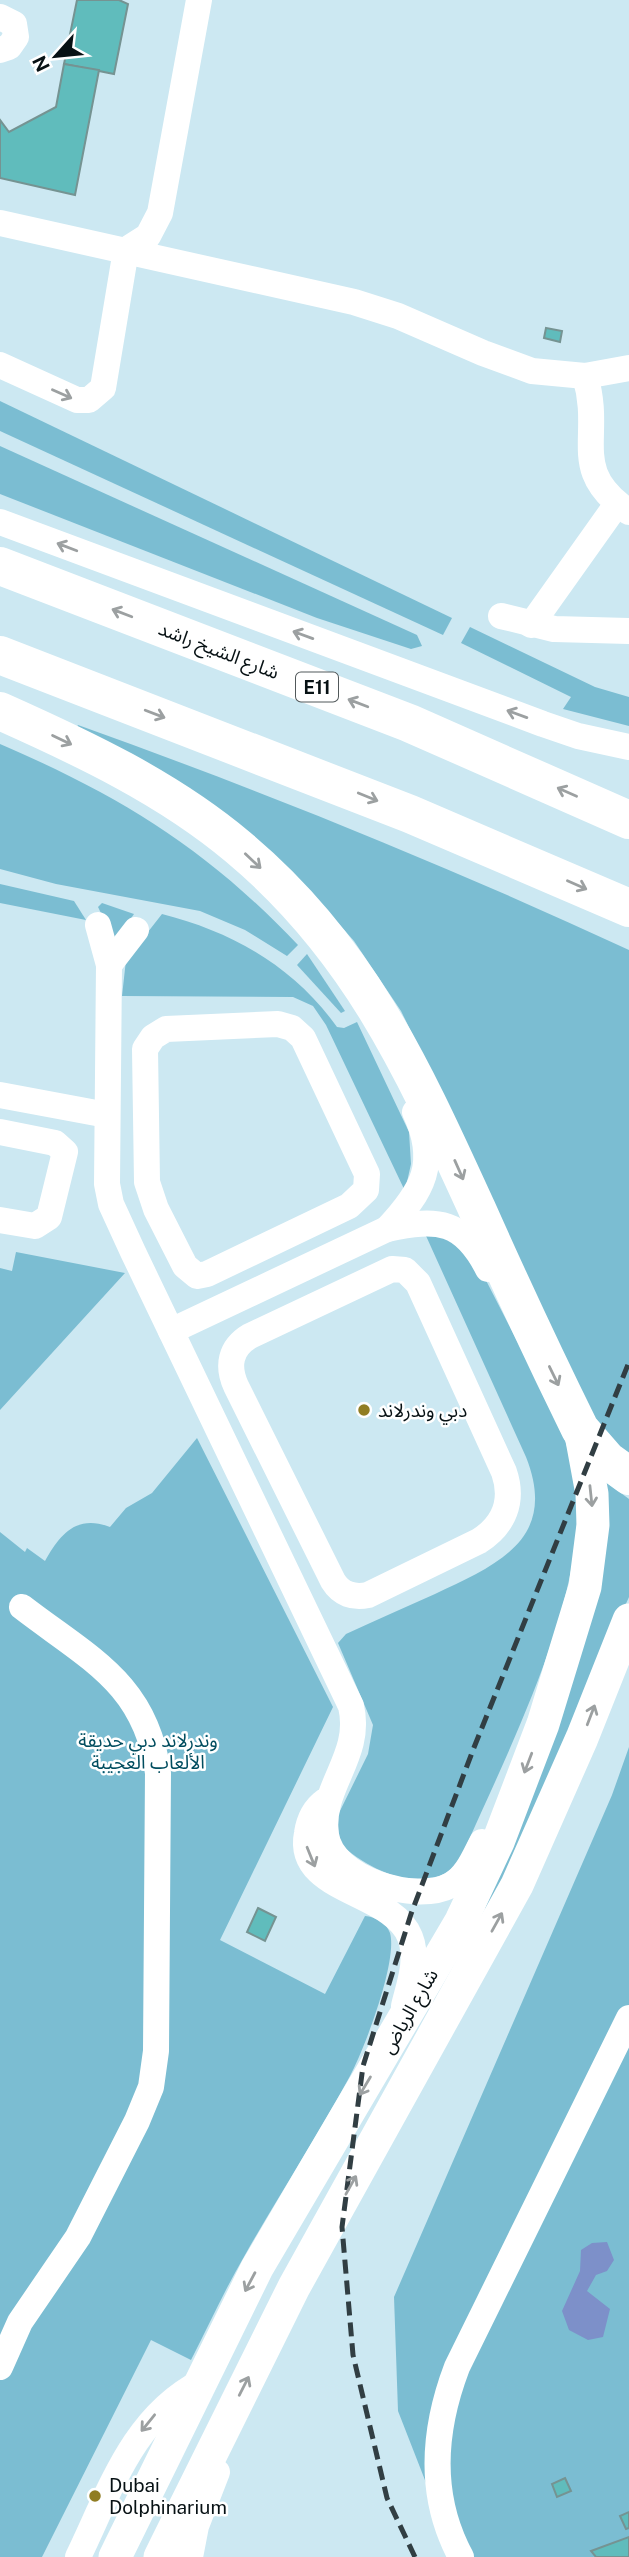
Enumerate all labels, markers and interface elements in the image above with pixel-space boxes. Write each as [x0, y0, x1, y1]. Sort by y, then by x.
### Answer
north arrow [21, 21, 91, 91]
text: N [28, 52, 54, 75]
one-way arrow [51, 388, 72, 401]
one-way arrow [57, 540, 79, 552]
one-way arrow [112, 605, 134, 618]
street label: شارع الشيخ راشد [154, 617, 282, 687]
one-way arrow [293, 628, 315, 641]
road number: E11 [296, 672, 338, 702]
one-way arrow [347, 695, 369, 708]
one-way arrow [506, 707, 528, 719]
one-way arrow [144, 709, 166, 722]
one-way arrow [51, 734, 72, 747]
one-way arrow [556, 785, 578, 798]
one-way arrow [356, 791, 378, 804]
one-way arrow [244, 853, 261, 870]
one-way arrow [566, 879, 587, 892]
one-way arrow [453, 1159, 466, 1180]
one-way arrow [548, 1366, 562, 1386]
place label: دبي وندرلاند [378, 1399, 467, 1425]
marker: دبي وندرلاند [356, 1402, 372, 1418]
one-way arrow [585, 1484, 598, 1507]
one-way arrow [586, 1705, 599, 1726]
park label: وندرلاند دبي حديقة الألعاب العجيبة [78, 1729, 218, 1773]
one-way arrow [521, 1751, 533, 1773]
one-way arrow [305, 1846, 318, 1867]
one-way arrow [491, 1912, 504, 1933]
street label: شارع الرياض [376, 1965, 445, 2059]
one-way arrow [357, 2075, 371, 2095]
one-way arrow [344, 2175, 358, 2195]
one-way arrow [242, 2271, 256, 2292]
one-way arrow [237, 2376, 251, 2396]
one-way arrow [140, 2414, 156, 2432]
place label: Dubai Dolphinarium [109, 2474, 227, 2518]
marker: Dubai Dolphinarium [87, 2488, 103, 2504]

